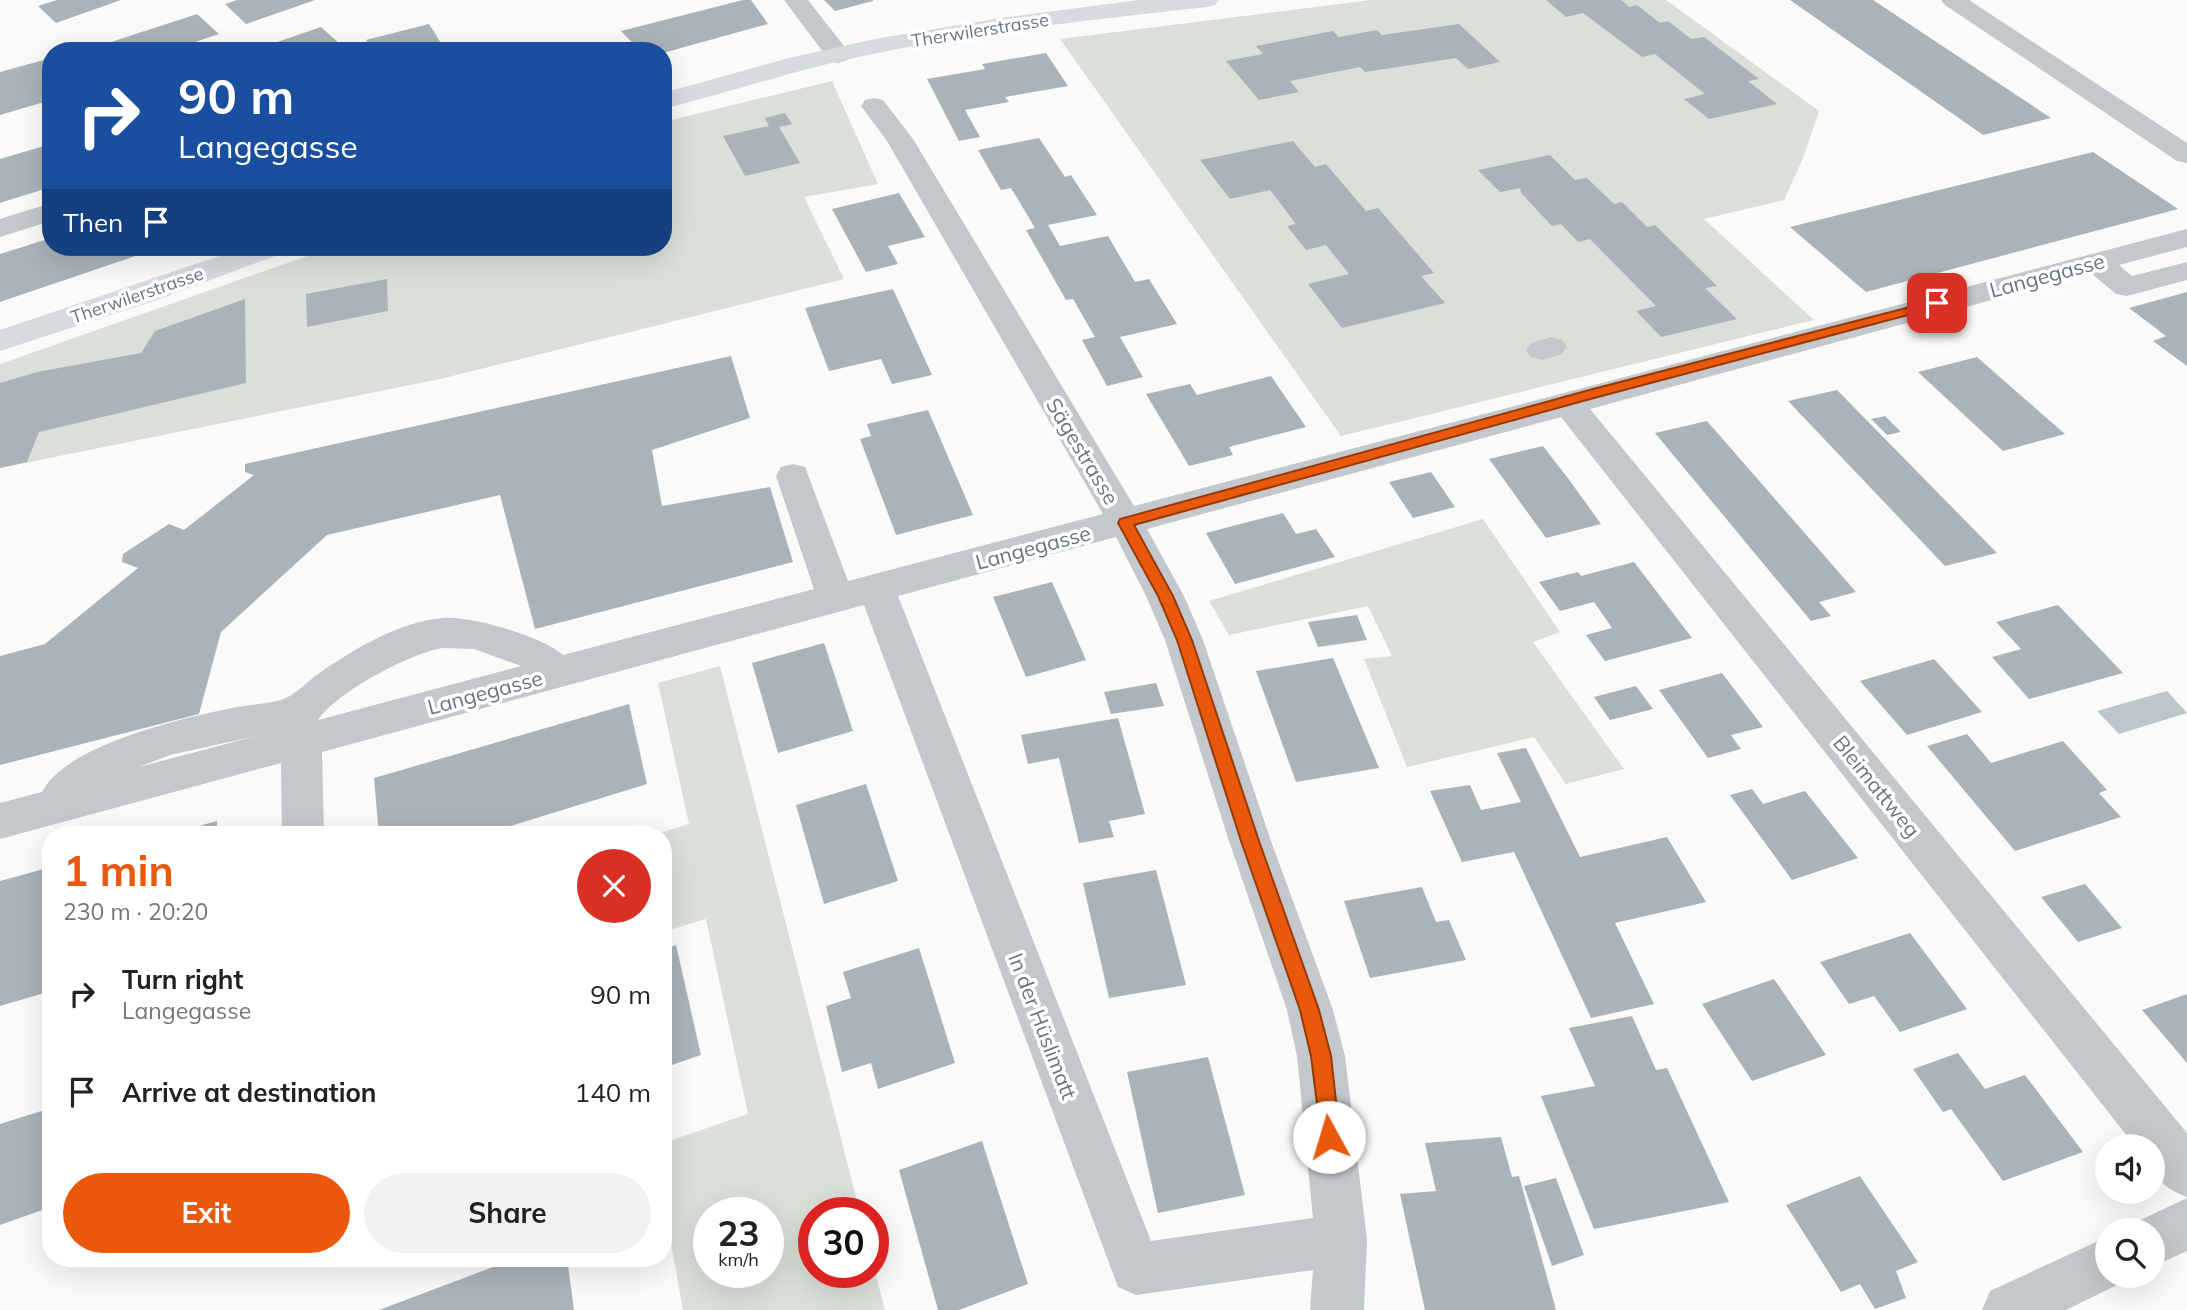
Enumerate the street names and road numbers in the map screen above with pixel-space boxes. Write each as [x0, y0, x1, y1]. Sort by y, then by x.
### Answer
street label: Therwilerstrasse [910, 8, 1050, 52]
street label: Langegasse [1987, 247, 2107, 303]
street label: Therwilerstrasse [68, 262, 206, 328]
street label: Sägestrasse [1041, 393, 1125, 509]
street label: Langegasse [973, 519, 1093, 575]
street label: Langegasse [425, 664, 545, 720]
street label: Bleimattweg [1828, 730, 1926, 842]
street label: In der Hüslimatt [1003, 949, 1083, 1103]

